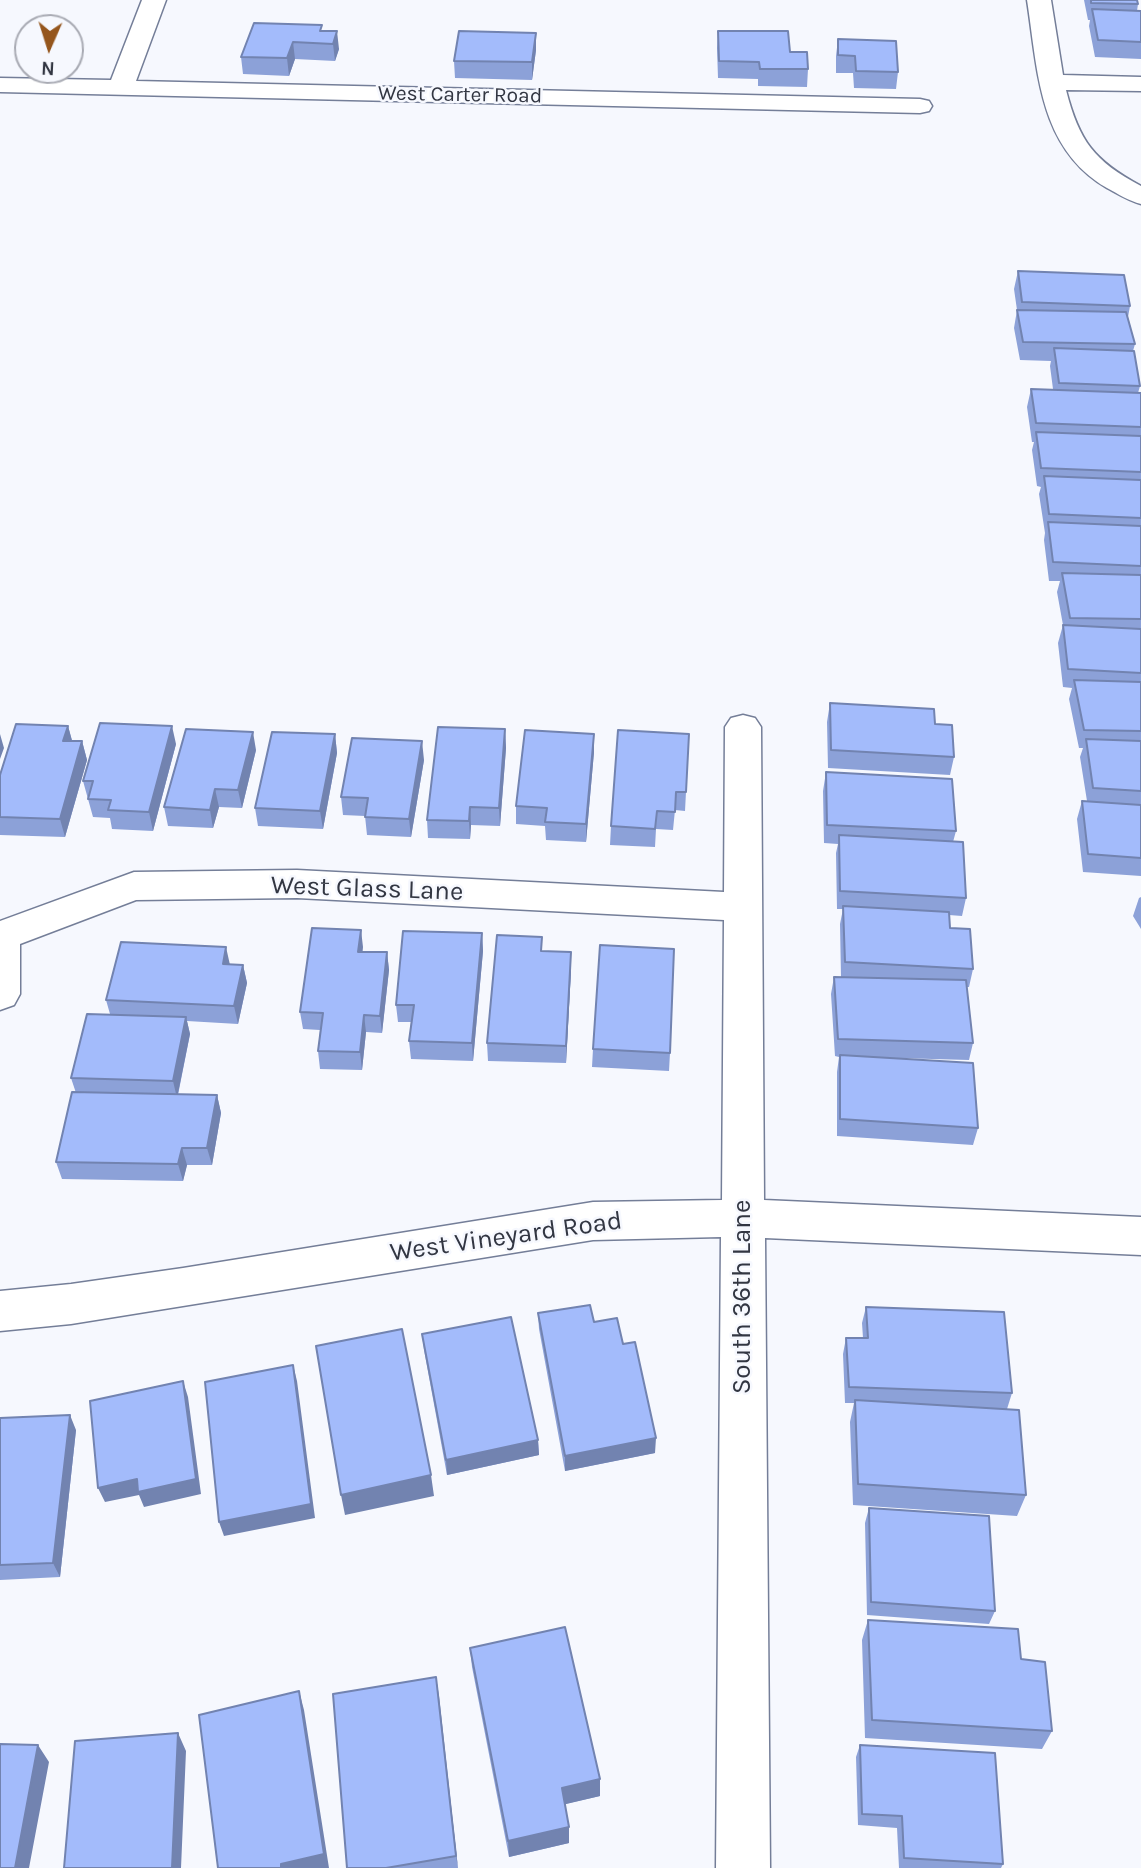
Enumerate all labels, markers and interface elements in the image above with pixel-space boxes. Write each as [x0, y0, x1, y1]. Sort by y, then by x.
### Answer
north arrow [14, 14, 84, 84]
text: N [41, 57, 55, 79]
street label: West Carter Road [378, 81, 542, 109]
street label: West Glass Lane [270, 870, 464, 908]
street label: South 36th Lane [727, 1200, 759, 1394]
street label: West Vineyard Road [388, 1205, 624, 1269]

